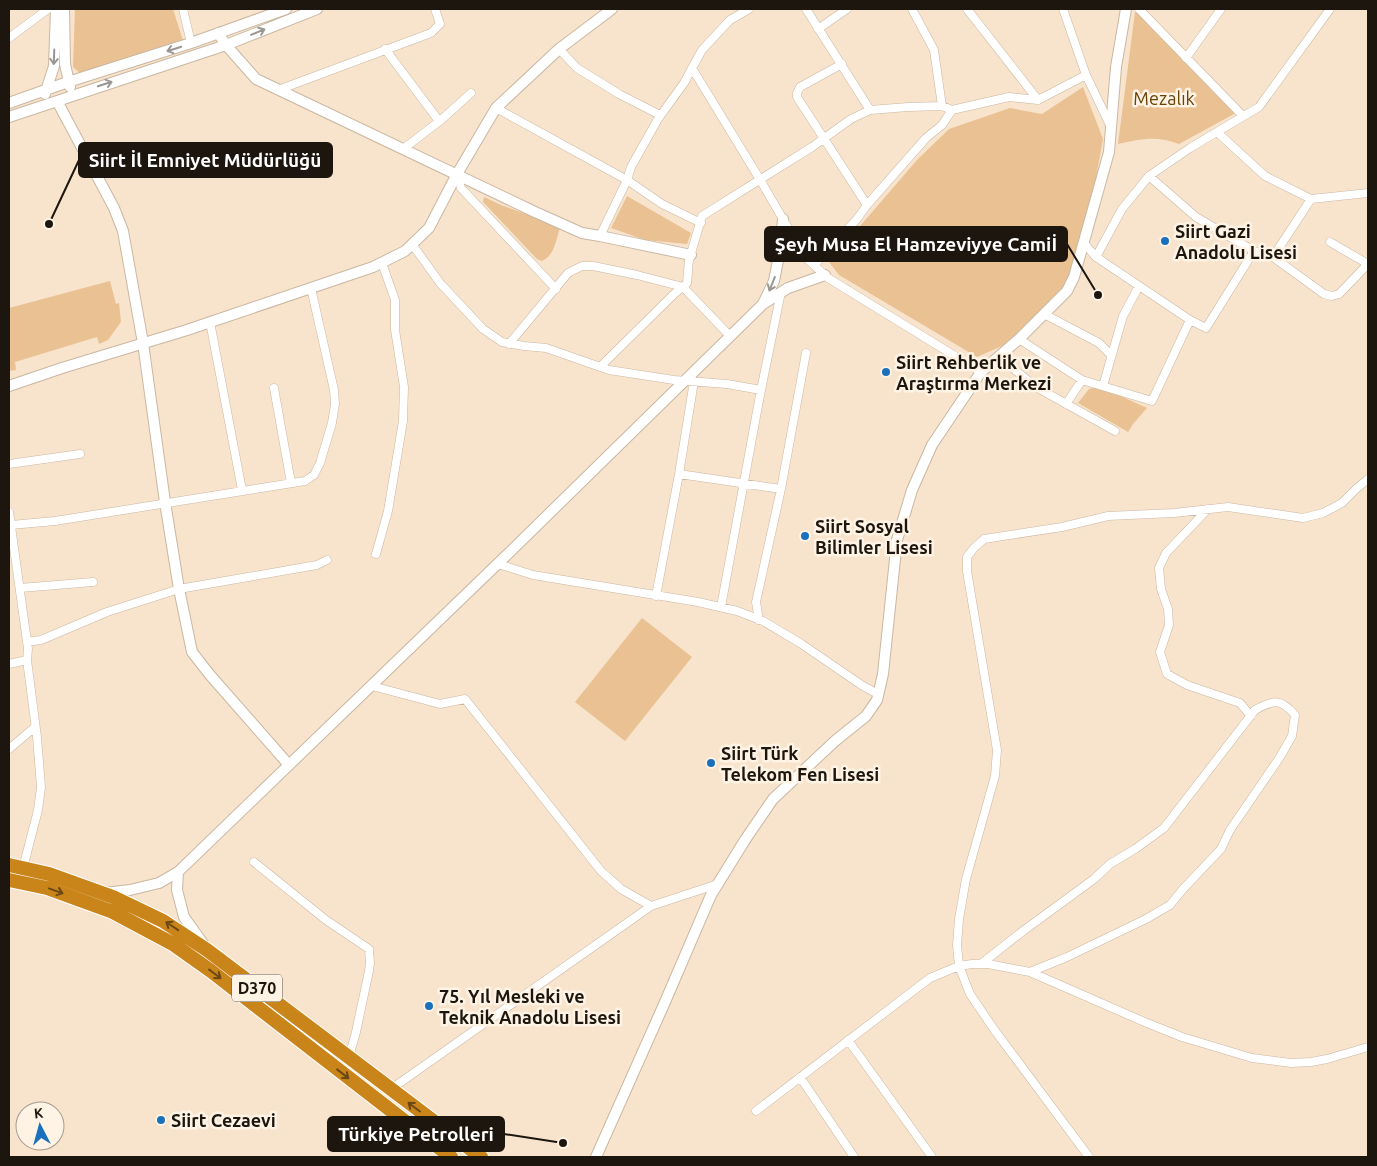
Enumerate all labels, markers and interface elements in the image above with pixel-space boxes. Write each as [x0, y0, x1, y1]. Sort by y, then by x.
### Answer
one-way arrow [250, 26, 265, 36]
one-way arrow [167, 44, 183, 54]
one-way arrow [49, 49, 59, 65]
one-way arrow [96, 79, 112, 88]
park label: Mezalık [1133, 88, 1195, 108]
callout: Siirt İl Emniyet Müdürlüğü [79, 143, 332, 177]
text: Siirt İl Emniyet Müdürlüğü [89, 149, 321, 171]
place label: Siirt Gazi Anadolu Lisesi [1175, 221, 1297, 262]
callout: Şeyh Musa El Hamzeviyye Camiİ [765, 227, 1067, 261]
text: Şeyh Musa El Hamzeviyye Camiİ [775, 233, 1057, 255]
marker: Siirt Gazi Anadolu Lisesi [1159, 235, 1171, 247]
one-way arrow [767, 276, 776, 291]
place label: Siirt Rehberlik ve Araştırma Merkezi [896, 352, 1051, 394]
marker: Siirt Rehberlik ve Araştırma Merkezi [880, 366, 892, 378]
place label: Siirt Sosyal Bilimler Lisesi [815, 516, 933, 557]
marker: Siirt Sosyal Bilimler Lisesi [799, 530, 811, 542]
place label: Siirt Türk Telekom Fen Lisesi [721, 743, 879, 784]
marker: Siirt Türk Telekom Fen Lisesi [705, 757, 717, 769]
one-way arrow [48, 887, 63, 896]
one-way arrow [165, 921, 179, 931]
one-way arrow [208, 969, 222, 979]
road number: D370 [232, 974, 282, 1001]
place label: 75. Yıl Mesleki ve Teknik Anadolu Lisesi [439, 986, 621, 1027]
marker: 75. Yıl Mesleki ve Teknik Anadolu Lisesi [423, 1000, 435, 1012]
one-way arrow [336, 1068, 349, 1079]
north arrow [15, 1101, 65, 1151]
one-way arrow [408, 1101, 421, 1112]
text: K [33, 1105, 45, 1122]
place label: Siirt Cezaevi [171, 1110, 276, 1130]
marker: Siirt Cezaevi [155, 1114, 167, 1126]
callout: Türkiye Petrolleri [328, 1117, 504, 1151]
text: Türkiye Petrolleri [338, 1123, 494, 1145]

